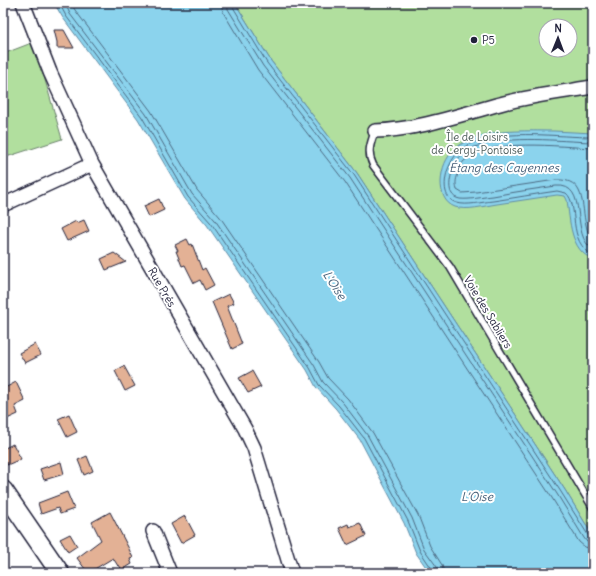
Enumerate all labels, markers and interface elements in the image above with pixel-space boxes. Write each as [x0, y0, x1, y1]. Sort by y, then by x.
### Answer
north arrow [538, 18, 578, 58]
text: N [554, 21, 562, 35]
place label: P5 [482, 33, 495, 47]
marker: P5 [469, 35, 479, 45]
park label: Île de Loisirs de Cergy-Pontoise [431, 129, 523, 157]
water label: Étang des Cayennes [449, 160, 560, 175]
street label: Rue Prés [145, 265, 179, 309]
water label: L'Oise [320, 268, 351, 304]
street label: Voie des Sabliers [461, 273, 515, 351]
water label: L’Oise [461, 489, 495, 504]

